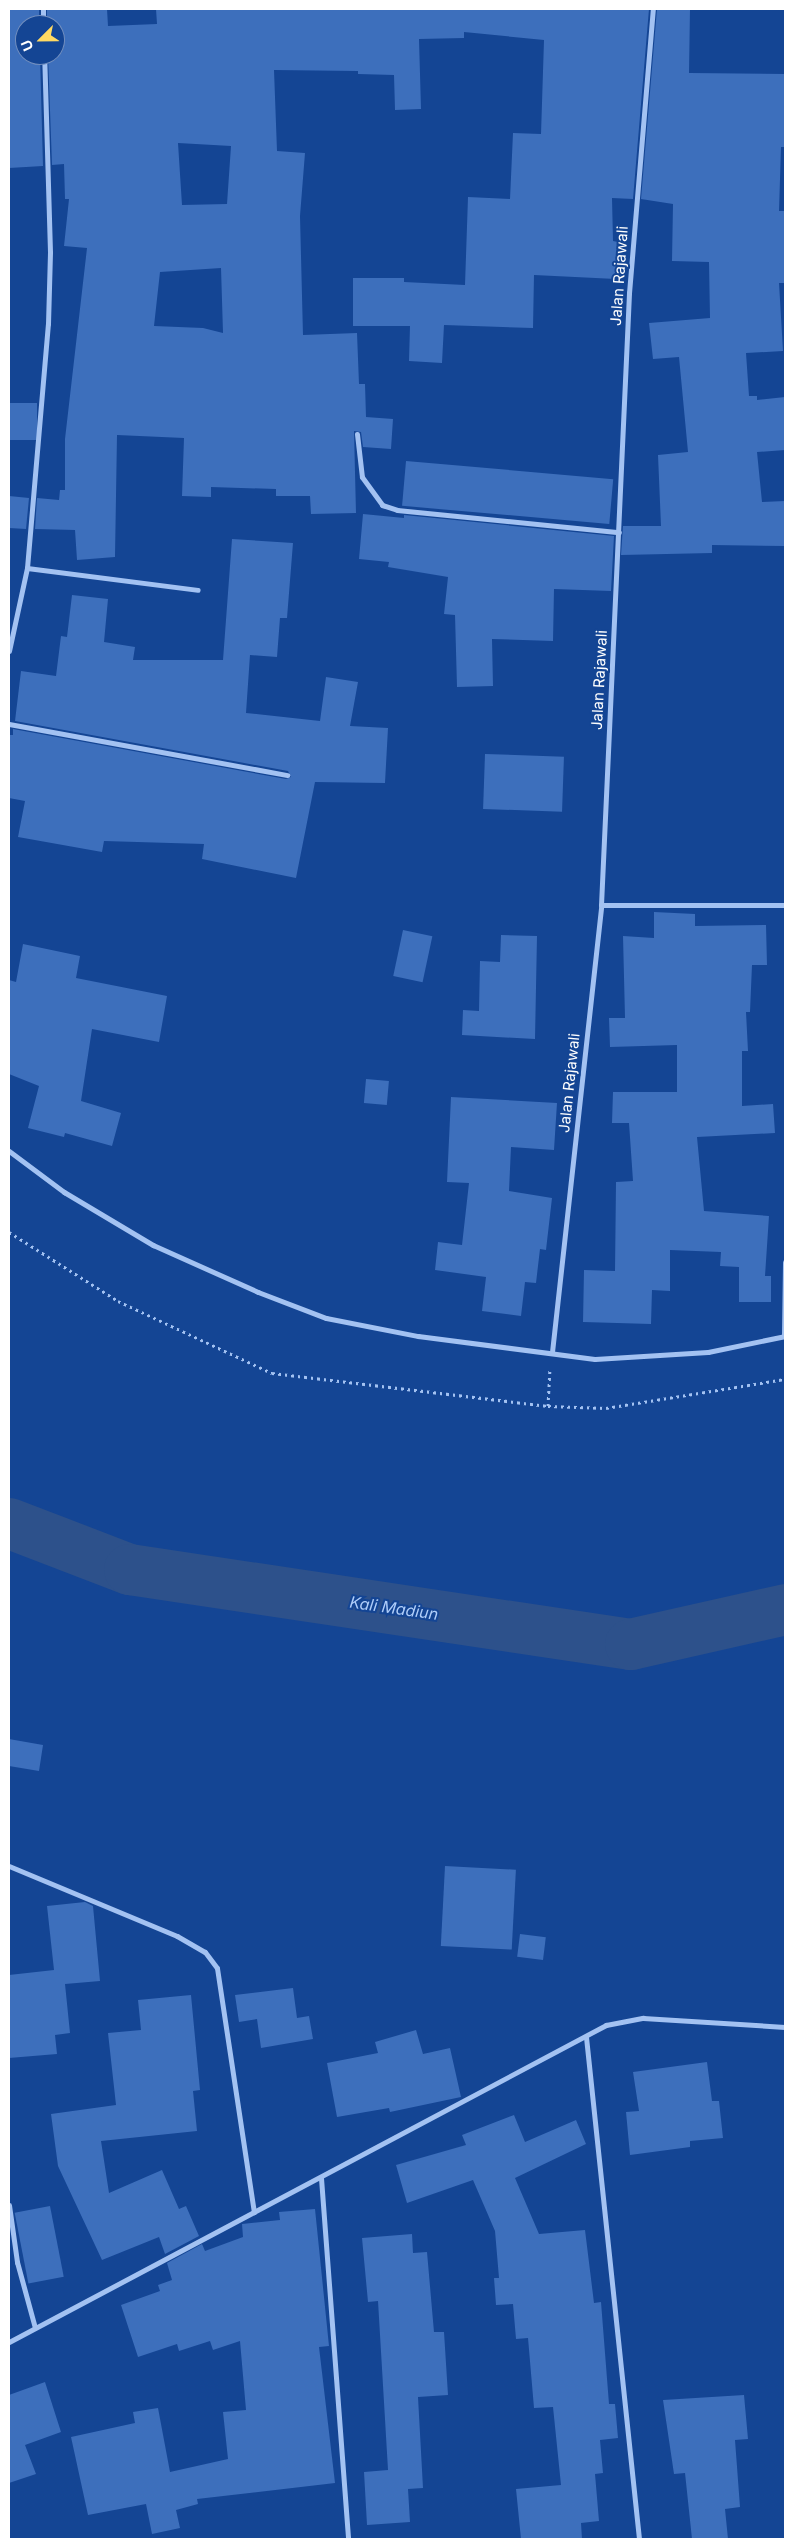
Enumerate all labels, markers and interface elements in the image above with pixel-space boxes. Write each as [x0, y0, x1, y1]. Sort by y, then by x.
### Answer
north arrow [15, 15, 65, 65]
text: U [17, 38, 36, 54]
street label: Jalan Rajawali [607, 225, 631, 327]
street label: Jalan Rajawali [587, 630, 611, 730]
street label: Jalan Rajawali [555, 1032, 583, 1134]
water label: Kali Madiun [349, 1592, 439, 1624]

